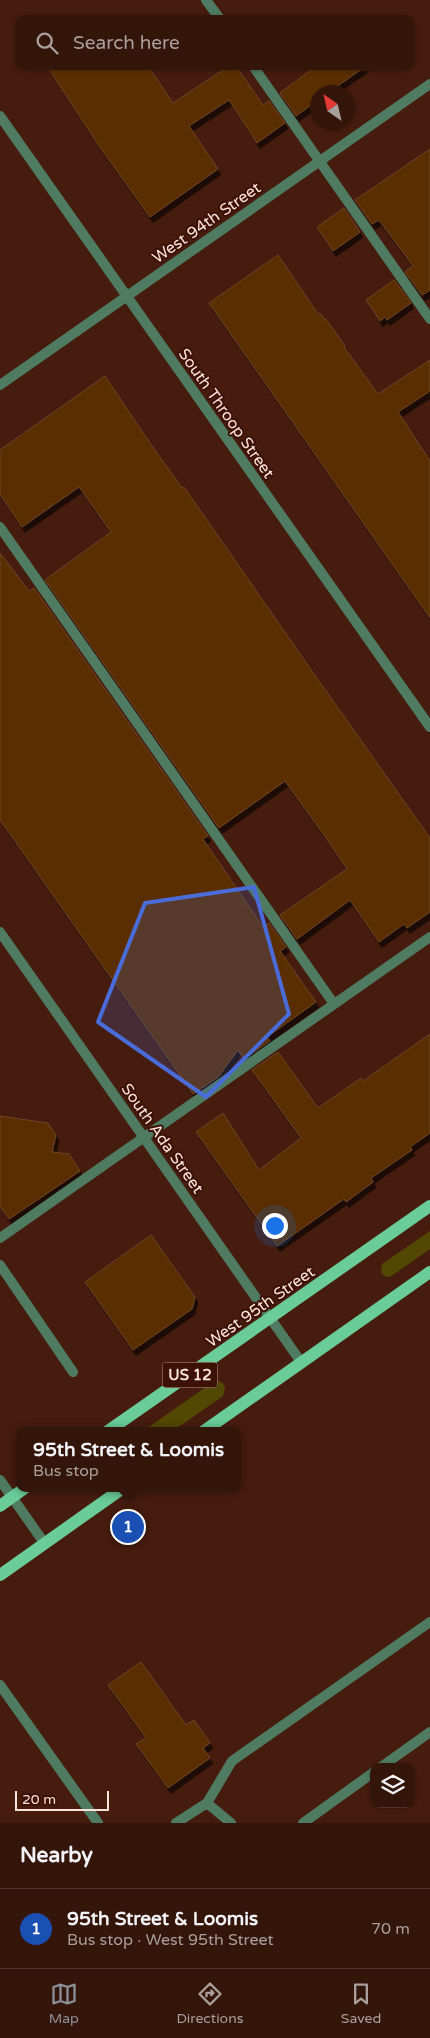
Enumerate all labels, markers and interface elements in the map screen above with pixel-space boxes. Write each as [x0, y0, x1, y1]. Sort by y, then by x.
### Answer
search box [15, 15, 415, 70]
icon: search [33, 29, 61, 57]
text: Search here [73, 32, 180, 54]
north arrow [310, 85, 355, 130]
street label: West 94th Street [148, 178, 265, 268]
street label: South Throop Street [174, 345, 279, 482]
street label: South Ada Street [117, 1080, 208, 1198]
your location [262, 1213, 288, 1239]
street label: West 95th Street [202, 1262, 319, 1352]
road number: US 12 [162, 1362, 218, 1388]
popup [16, 1427, 241, 1492]
text: 95th Street & Loomis [33, 1439, 224, 1461]
text: Bus stop [33, 1461, 99, 1481]
pin: 1 [112, 1508, 144, 1546]
map controls [370, 1763, 415, 1808]
button: layers [370, 1763, 415, 1808]
scale bar [15, 1788, 109, 1811]
text: 20 m [22, 1791, 56, 1808]
text: Nearby [20, 1843, 93, 1868]
text: 95th Street & Loomis [67, 1908, 258, 1930]
text: 1 [31, 1919, 41, 1939]
text: 70 m [371, 1919, 410, 1939]
text: Bus stop · West 95th Street [67, 1930, 274, 1950]
tab: Map [49, 1980, 79, 2027]
tab: Directions [176, 1980, 243, 2027]
tab: Saved [341, 1980, 381, 2027]

